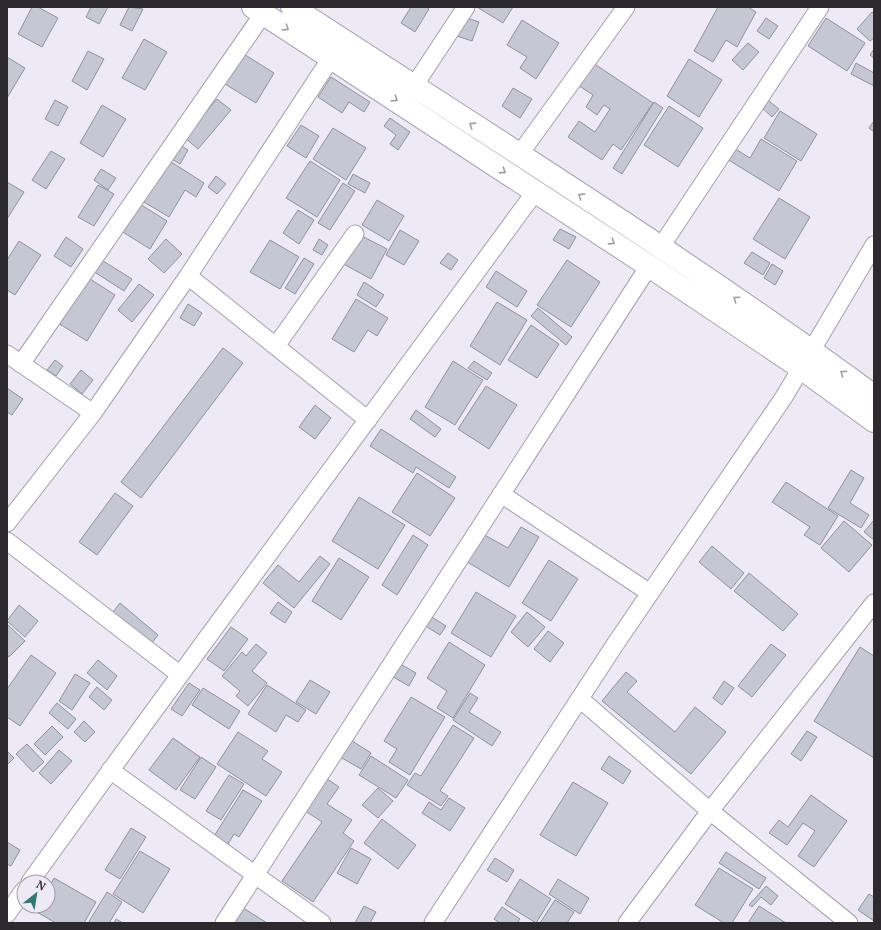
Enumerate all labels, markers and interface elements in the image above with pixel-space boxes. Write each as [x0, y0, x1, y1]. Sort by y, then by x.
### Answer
one-way arrow [282, 23, 289, 31]
one-way arrow [390, 95, 397, 102]
one-way arrow [470, 122, 477, 129]
one-way arrow [499, 166, 506, 174]
one-way arrow [578, 193, 585, 201]
one-way arrow [608, 237, 615, 245]
one-way arrow [733, 296, 740, 304]
one-way arrow [840, 371, 847, 378]
north arrow [16, 874, 56, 914]
text: N [34, 876, 49, 894]

